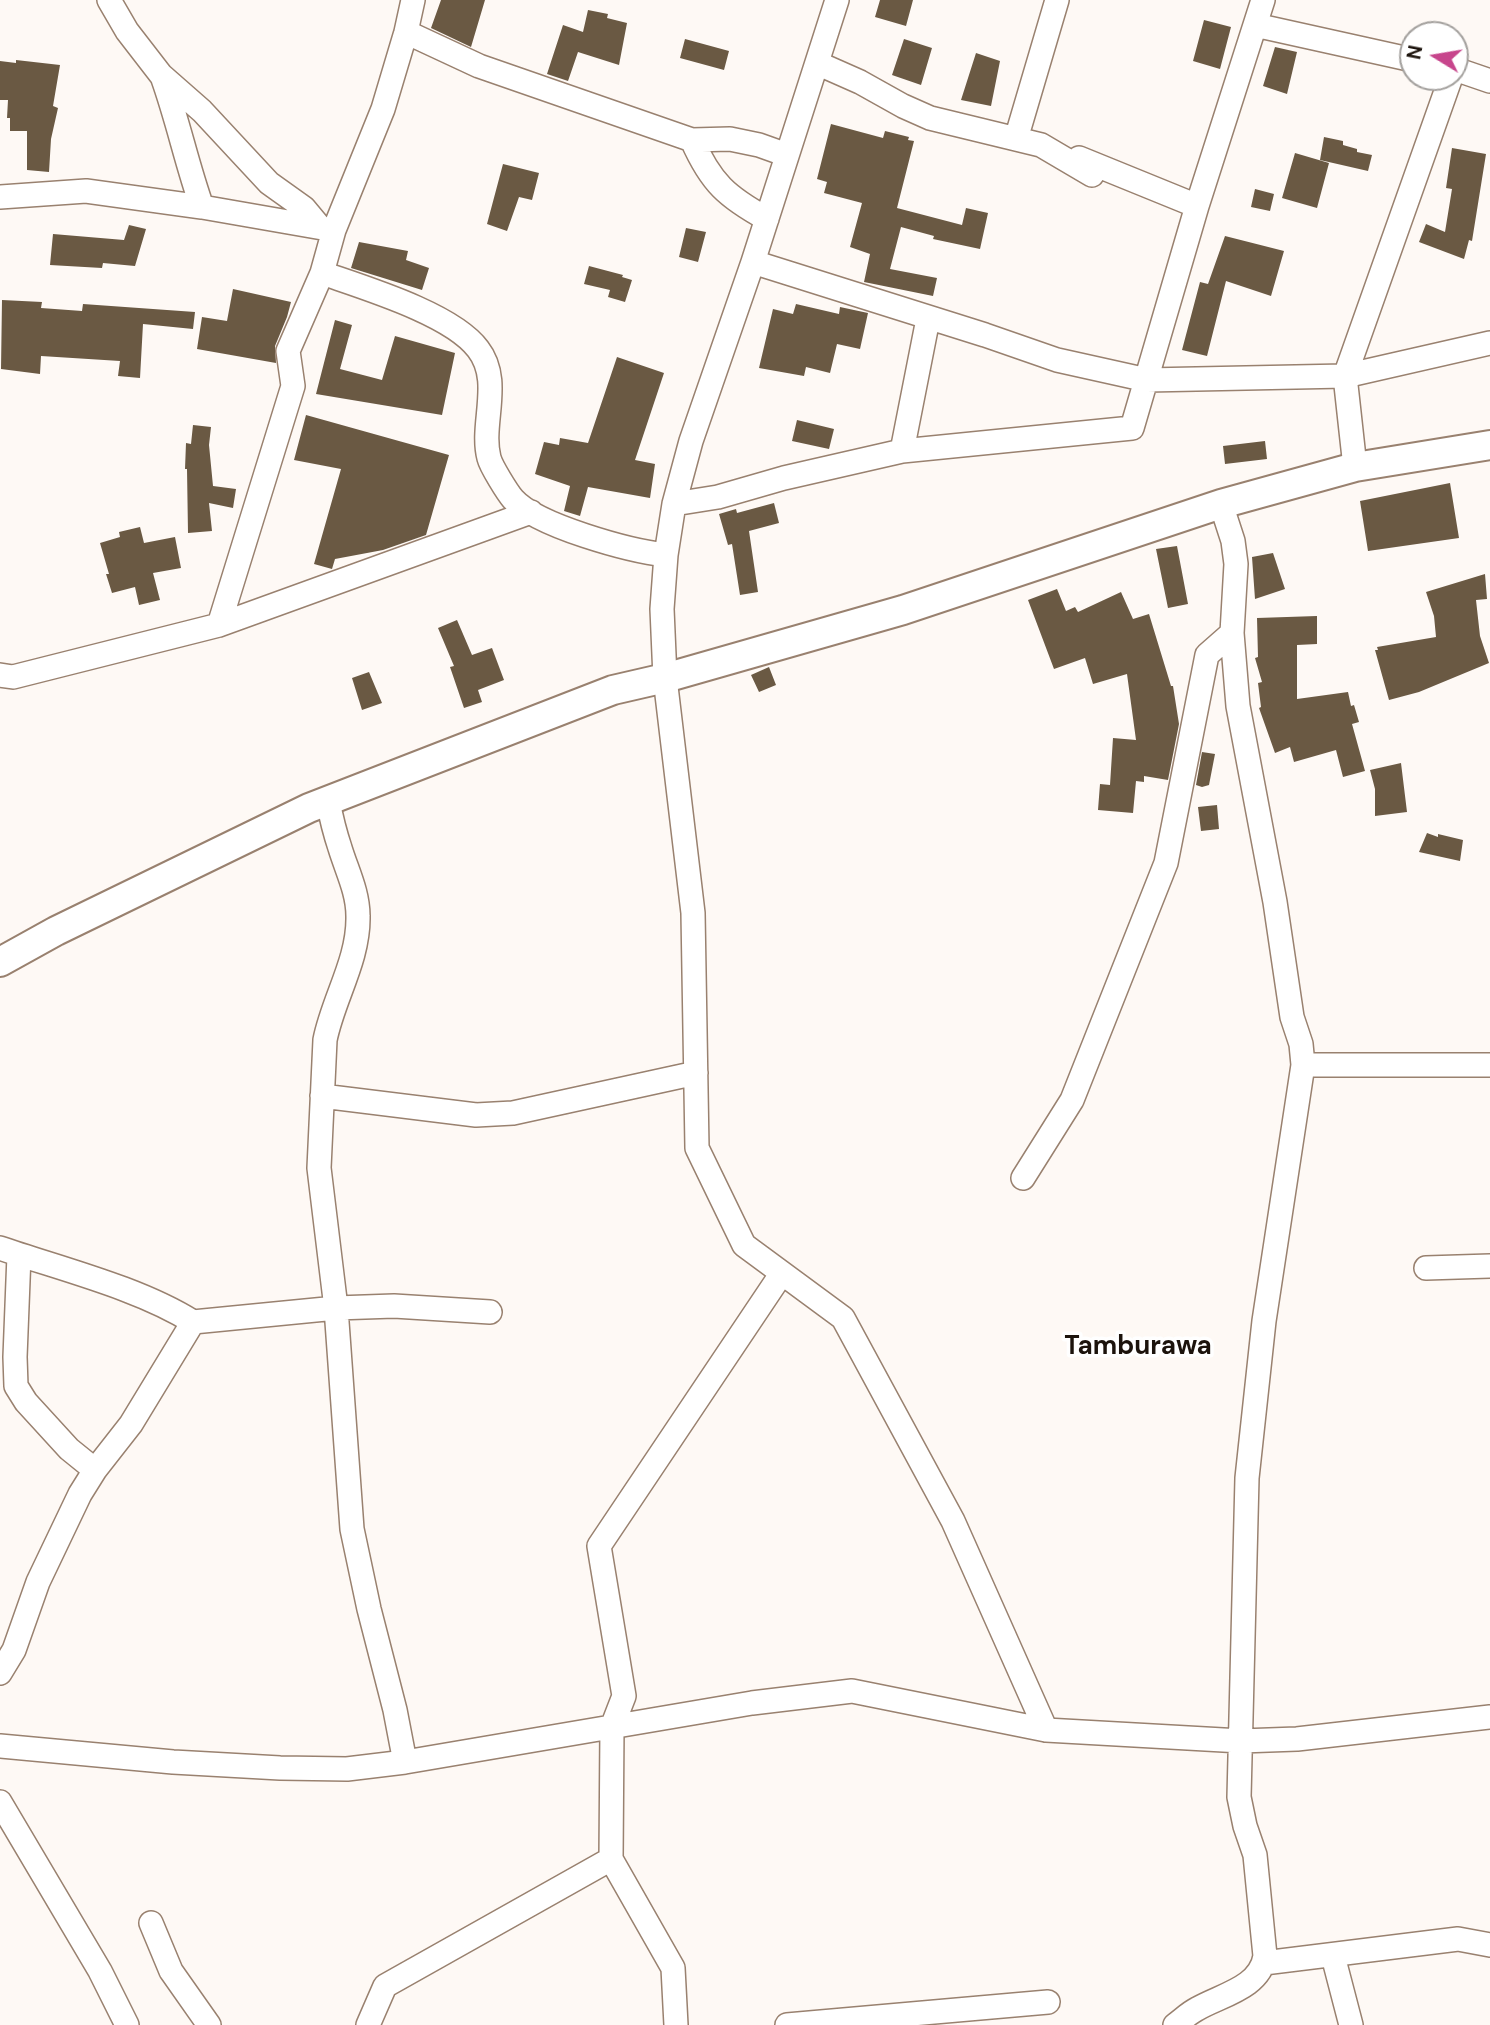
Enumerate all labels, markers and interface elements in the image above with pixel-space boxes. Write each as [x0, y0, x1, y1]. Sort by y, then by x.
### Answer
north arrow [1399, 21, 1469, 91]
text: N [1401, 43, 1428, 61]
district label: Tamburawa [1064, 1331, 1212, 1363]

